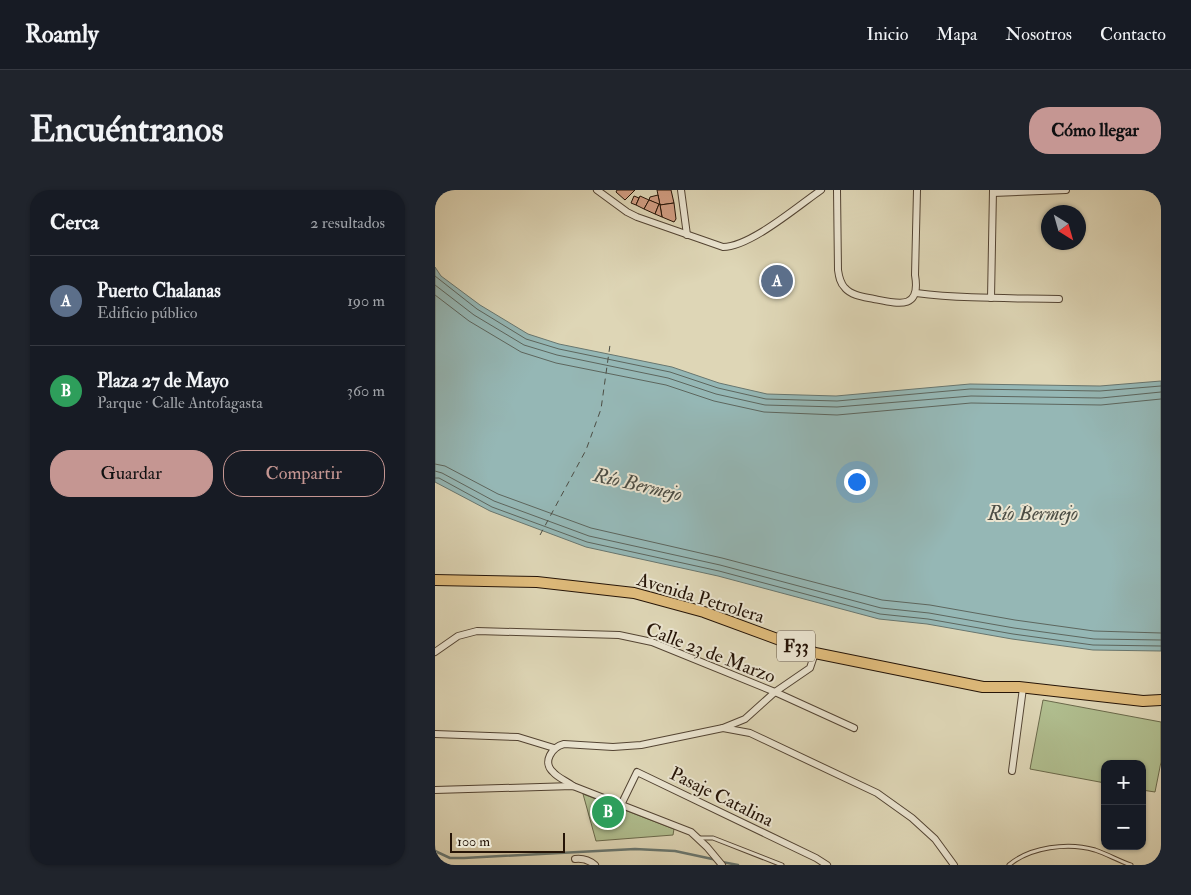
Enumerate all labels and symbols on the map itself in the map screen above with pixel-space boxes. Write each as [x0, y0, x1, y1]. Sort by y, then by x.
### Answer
north arrow [1041, 205, 1086, 250]
pin: A [761, 262, 793, 300]
water label: Río Bermejo [590, 462, 685, 507]
your location [844, 469, 870, 495]
water label: Río Bermejo [987, 501, 1078, 526]
street label: Avenida Petrolera [633, 567, 767, 629]
street label: Calle 23 de Marzo [642, 617, 779, 689]
road number: F33 [777, 631, 815, 662]
street label: Pasaje Catalina [666, 761, 777, 832]
pin: B [592, 793, 624, 831]
scale bar [450, 830, 565, 853]

